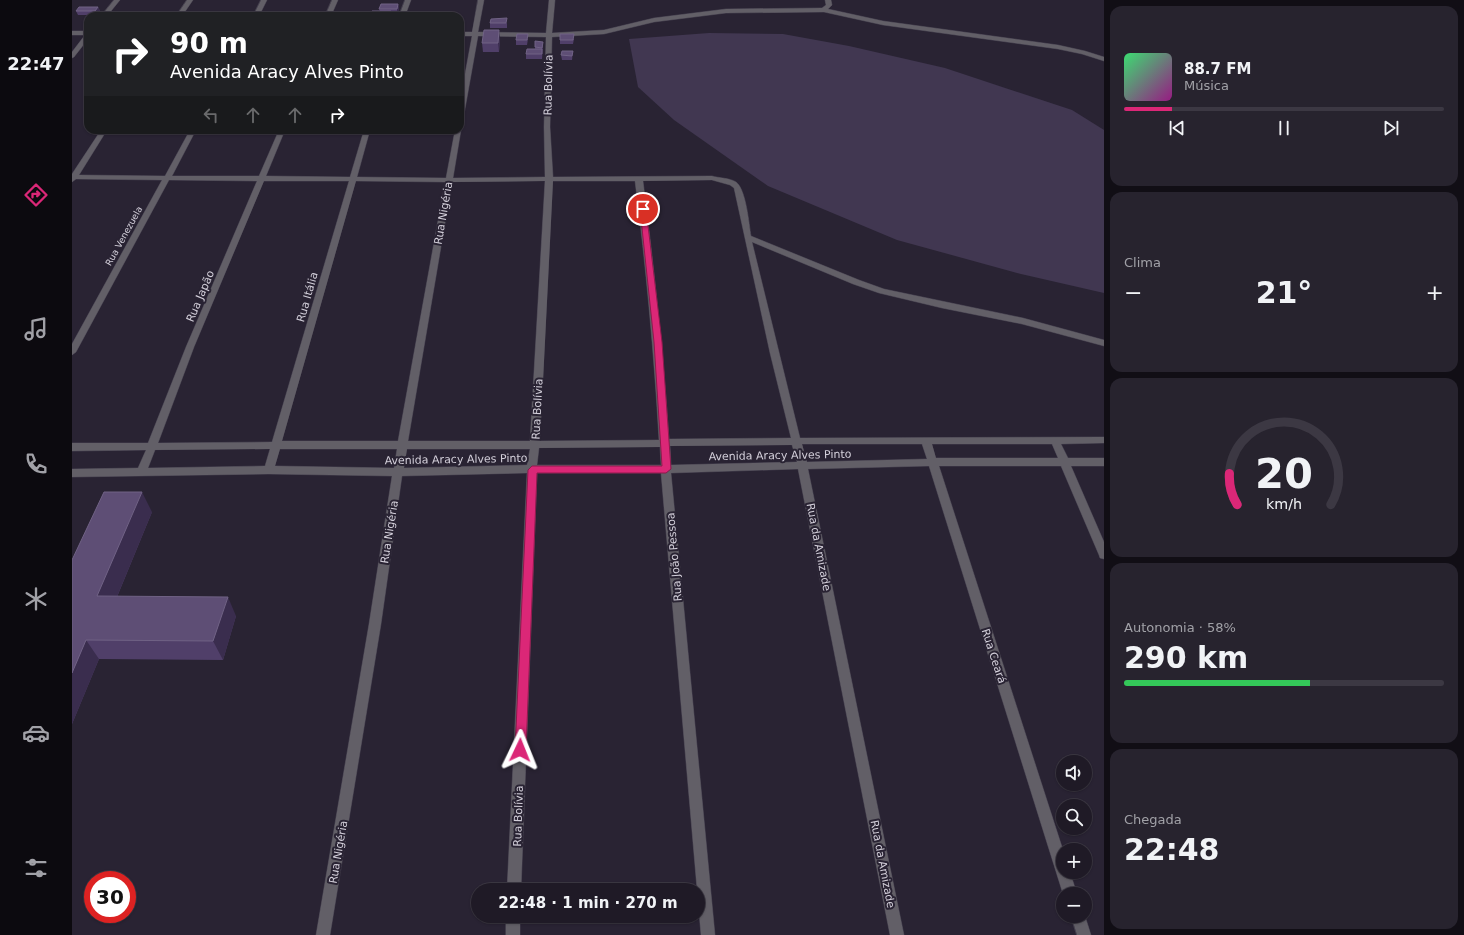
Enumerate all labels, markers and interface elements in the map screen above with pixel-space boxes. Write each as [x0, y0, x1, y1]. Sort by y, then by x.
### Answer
text: 90 m [170, 27, 248, 60]
icon: right [104, 28, 156, 80]
text: 22:47 [7, 53, 65, 74]
street label: Rua Bolívia [541, 54, 556, 116]
text: 88.7 FM [1184, 60, 1251, 78]
text: Avenida Aracy Alves Pinto [170, 61, 404, 82]
text: Música [1184, 78, 1229, 93]
icon: left [200, 104, 222, 126]
icon: ahead [242, 104, 264, 126]
icon: ahead [284, 104, 306, 126]
icon: right [326, 104, 348, 126]
icon: previous [1166, 117, 1188, 139]
icon: pause [1273, 117, 1295, 139]
icon: next [1380, 117, 1402, 139]
icon: directions [22, 181, 50, 209]
street label: Rua Nigéria [432, 181, 455, 246]
pin [626, 192, 660, 226]
icon: arrive [632, 198, 654, 220]
street label: Rua Venezuela [104, 205, 144, 267]
text: Clima [1124, 255, 1161, 270]
street label: Rua Japão [184, 268, 217, 324]
street label: Rua Itália [294, 271, 321, 324]
text: 21° [1256, 275, 1312, 310]
text: − [1124, 280, 1142, 305]
text: + [1426, 280, 1444, 305]
icon: music [22, 315, 50, 343]
street label: Rua Bolívia [529, 378, 546, 440]
street label: Avenida Aracy Alves Pinto [709, 448, 852, 463]
text: 20 [1255, 449, 1313, 498]
icon: phone [22, 450, 50, 478]
street label: Avenida Aracy Alves Pinto [385, 452, 528, 467]
text: km/h [1266, 496, 1302, 512]
street label: Rua Nigéria [378, 500, 401, 565]
street label: Rua da Amizade [804, 502, 833, 592]
street label: Rua João Pessoa [664, 512, 685, 602]
icon: climate [22, 585, 50, 613]
text: Autonomia · 58% [1124, 620, 1236, 635]
street label: Rua Ceará [979, 627, 1008, 685]
text: 290 km [1124, 640, 1248, 675]
icon: car [22, 719, 50, 747]
position arrow [499, 729, 541, 771]
map controls [1056, 755, 1092, 923]
button: sound [1056, 755, 1092, 791]
street label: Rua Bolívia [511, 785, 526, 847]
button: search [1056, 799, 1092, 835]
text: Chegada [1124, 812, 1182, 827]
street label: Rua da Amizade [868, 819, 897, 909]
street label: Rua Nigéria [327, 820, 350, 885]
text: 22:48 [1124, 832, 1220, 867]
button: + [1056, 843, 1092, 879]
icon: filters [22, 854, 50, 882]
speed limit sign: 30 [84, 871, 136, 923]
button: − [1056, 887, 1092, 923]
text: 22:48 · 1 min · 270 m [498, 894, 678, 912]

